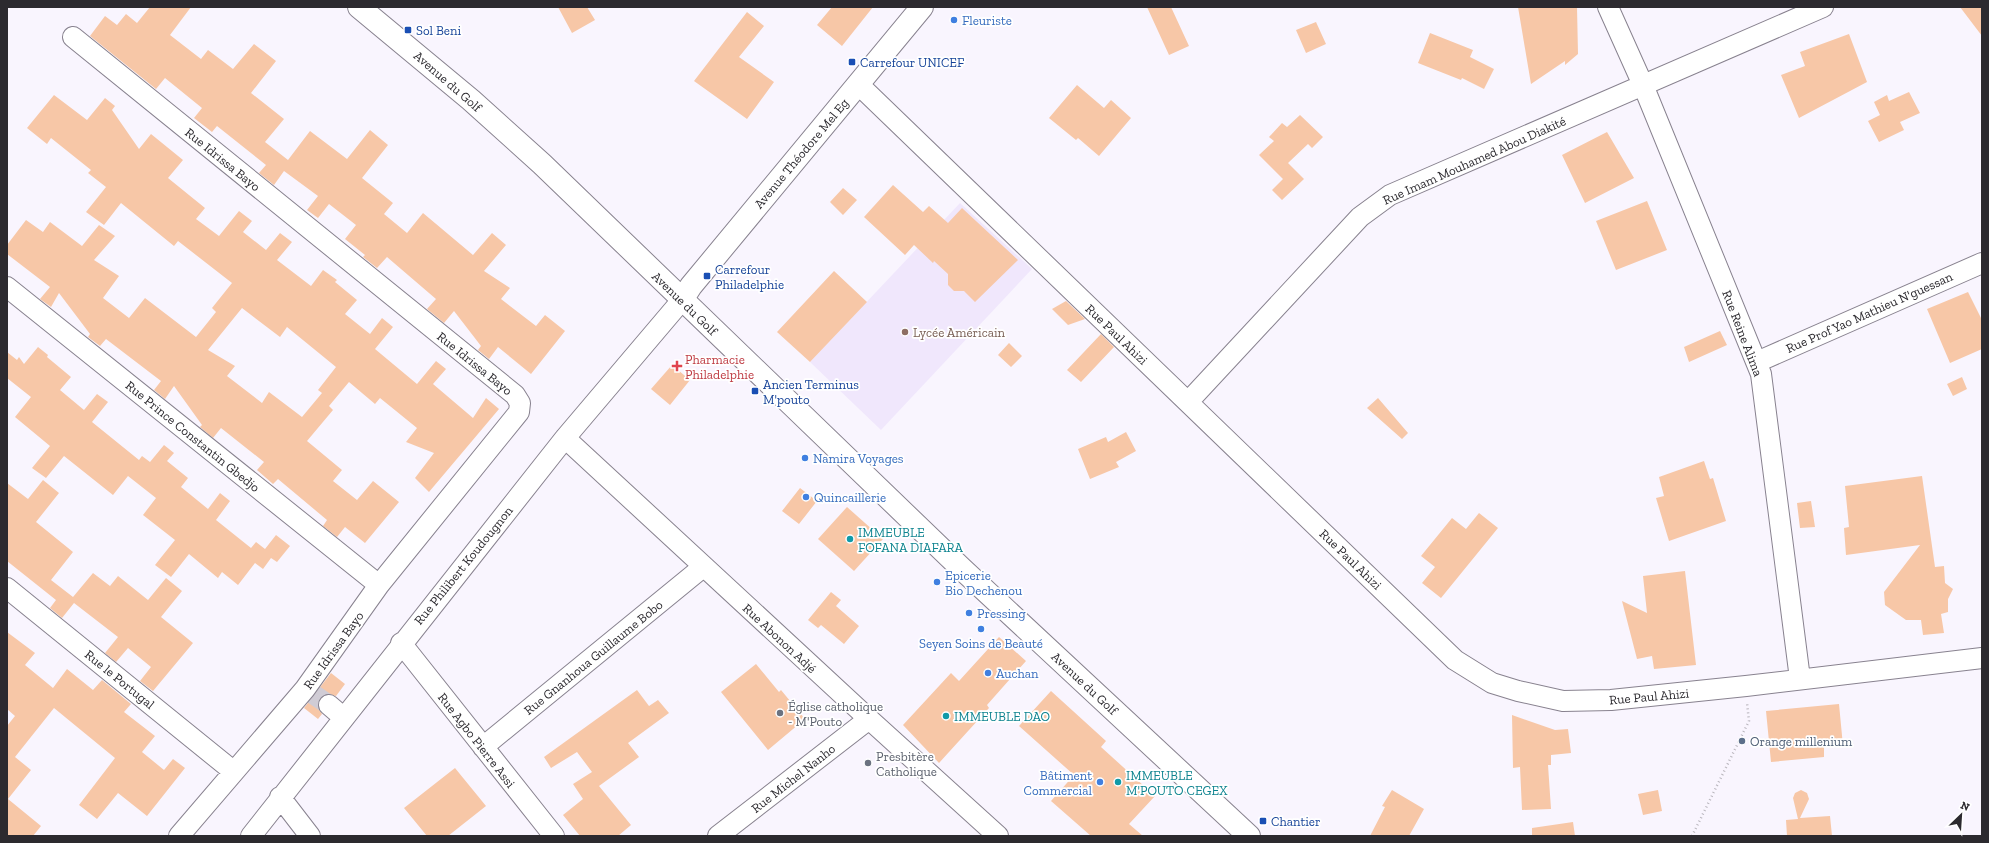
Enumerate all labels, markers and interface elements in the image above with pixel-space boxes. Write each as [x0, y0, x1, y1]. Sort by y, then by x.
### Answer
place label: Fleuriste [962, 13, 1012, 28]
marker: Fleuriste [949, 15, 959, 25]
place label: Sol Beni [416, 23, 461, 38]
marker: Sol Beni [403, 25, 413, 35]
street label: Avenue du Golf [411, 48, 485, 115]
place label: Carrefour UNICEF [860, 55, 964, 70]
marker: Carrefour UNICEF [847, 57, 857, 67]
street label: Avenue Théodore Mel Eg [751, 95, 852, 211]
street label: Rue Imam Mouhamed Abou Diakité [1380, 113, 1568, 208]
street label: Rue Idrissa Bayo [182, 125, 263, 194]
place label: Carrefour Philadelphie [715, 262, 784, 292]
street label: Avenue du Golf [649, 269, 721, 339]
street label: Rue Prof Yao Mathieu N'guessan [1784, 269, 1955, 356]
marker: Carrefour Philadelphie [702, 271, 712, 281]
street label: Rue Reine Alima [1719, 288, 1766, 379]
street label: Rue Paul Ahizi [1083, 301, 1151, 368]
place label: Lycée Américain [913, 325, 1006, 340]
marker: Lycée Américain [900, 327, 910, 337]
street label: Rue Idrissa Bayo [434, 329, 515, 398]
place label: Pharmacie Philadelphie [685, 352, 754, 382]
marker: Pharmacie Philadelphie [672, 361, 682, 371]
place label: Ancien Terminus M'pouto [763, 377, 859, 407]
street label: Rue Prince Constantin Gbedjo [122, 378, 263, 496]
marker: Ancien Terminus M'pouto [750, 386, 760, 396]
place label: Namira Voyages [813, 451, 904, 466]
marker: Namira Voyages [800, 453, 810, 463]
place label: Quincaillerie [814, 490, 886, 505]
marker: Quincaillerie [801, 492, 811, 502]
street label: Rue Philibert Koudougnon [411, 503, 516, 628]
place label: IMMEUBLE FOFANA DIAFARA [858, 525, 964, 555]
street label: Rue Paul Ahizi [1317, 526, 1385, 593]
marker: IMMEUBLE FOFANA DIAFARA [845, 534, 855, 544]
place label: Epicerie Bio Dechenou [945, 568, 1023, 598]
marker: Epicerie Bio Dechenou [932, 577, 942, 587]
street label: Rue Gnanhoua Guillaume Bobo [521, 597, 666, 718]
street label: Rue Abonon Adjé [739, 601, 819, 677]
place label: Pressing [977, 606, 1026, 621]
street label: Rue Idrissa Bayo [300, 608, 367, 692]
marker: Pressing [964, 608, 974, 618]
marker: Seyen Soins de Beauté [976, 624, 986, 634]
place label: Seyen Soins de Beauté [919, 636, 1043, 651]
street label: Rue le Portugal [82, 647, 158, 712]
street label: Avenue du Golf [1049, 649, 1121, 718]
place label: Auchan [996, 666, 1039, 681]
marker: Auchan [983, 668, 993, 678]
street label: Rue Paul Ahizi [1608, 685, 1690, 707]
street label: Rue Agbo Pierre Assi [435, 690, 518, 791]
place label: Église catholique - M'Pouto [788, 699, 883, 729]
marker: Église catholique - M'Pouto [775, 708, 785, 718]
place label: IMMEUBLE DAO [954, 709, 1050, 724]
marker: IMMEUBLE DAO [941, 711, 951, 721]
place label: Orange millenium [1750, 734, 1853, 749]
marker: Orange millenium [1737, 736, 1747, 746]
street label: Rue Michel Nanho [748, 741, 838, 816]
place label: Presbitère Catholique [876, 749, 937, 779]
marker: Presbitère Catholique [863, 758, 873, 768]
place label: Bâtiment Commercial [1024, 768, 1093, 798]
place label: IMMEUBLE M'POUTO CEGEX [1126, 768, 1228, 798]
marker: Bâtiment Commercial [1095, 777, 1105, 787]
marker: IMMEUBLE M'POUTO CEGEX [1113, 777, 1123, 787]
north arrow [1941, 795, 1981, 835]
text: N [1958, 799, 1972, 814]
place label: Chantier [1271, 814, 1320, 829]
marker: Chantier [1258, 816, 1268, 826]

